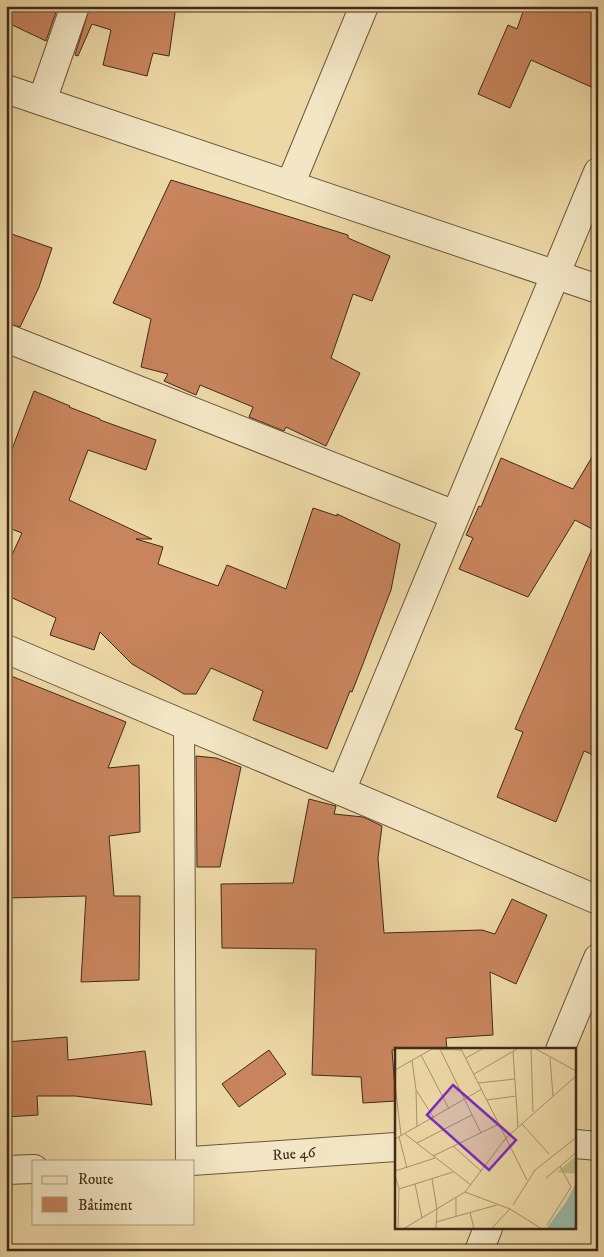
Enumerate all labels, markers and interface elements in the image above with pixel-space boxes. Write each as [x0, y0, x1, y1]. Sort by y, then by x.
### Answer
inset map [395, 1048, 576, 1230]
street label: Rue 46 [272, 1143, 317, 1165]
legend [32, 1160, 195, 1224]
text: Route [78, 1170, 113, 1189]
text: Bâtiment [78, 1196, 133, 1215]

